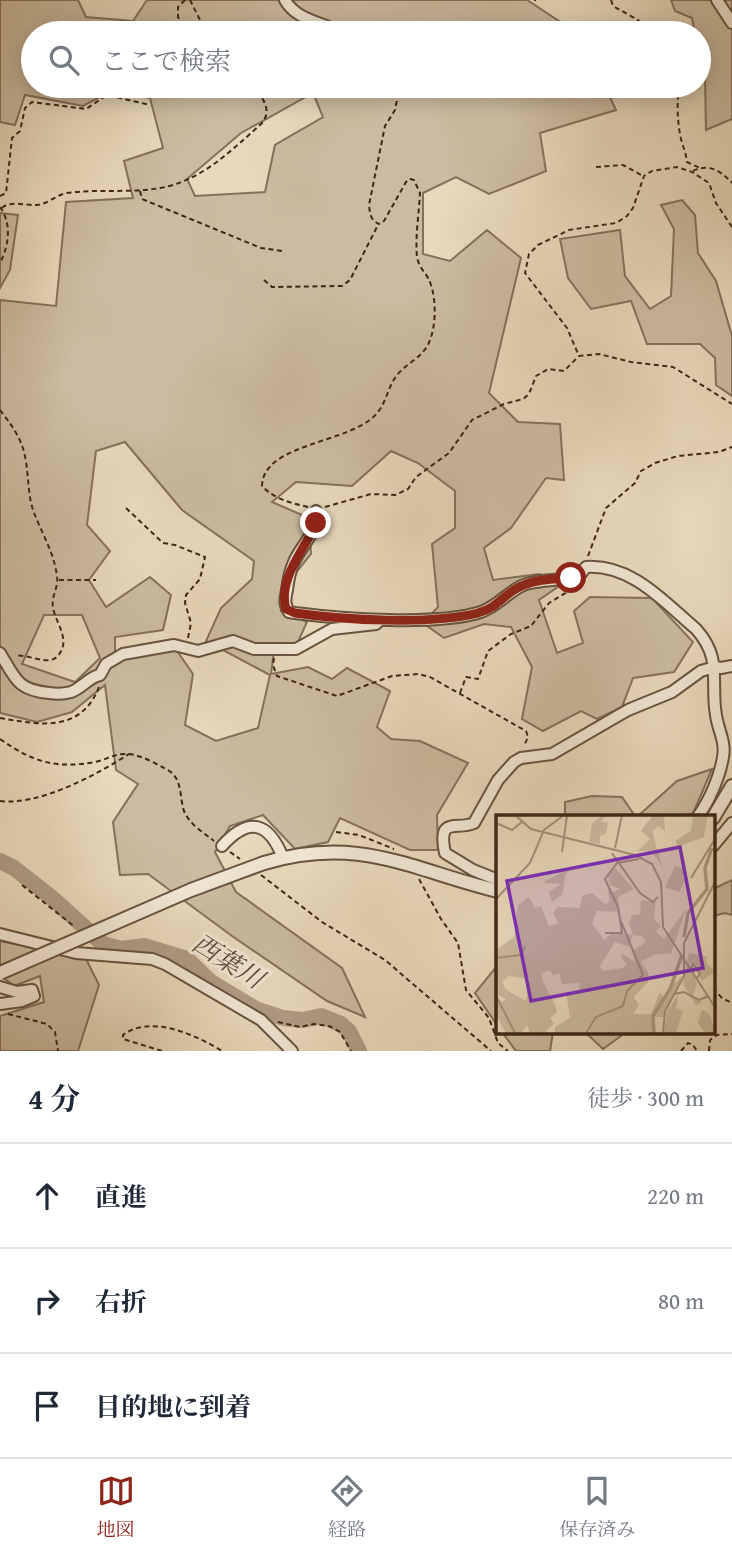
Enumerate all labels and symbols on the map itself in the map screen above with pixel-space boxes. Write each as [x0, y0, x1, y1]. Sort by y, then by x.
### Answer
route end [300, 507, 331, 538]
route start [555, 562, 586, 593]
inset map [496, 815, 714, 1034]
water label: 西葉川 [185, 923, 274, 999]

